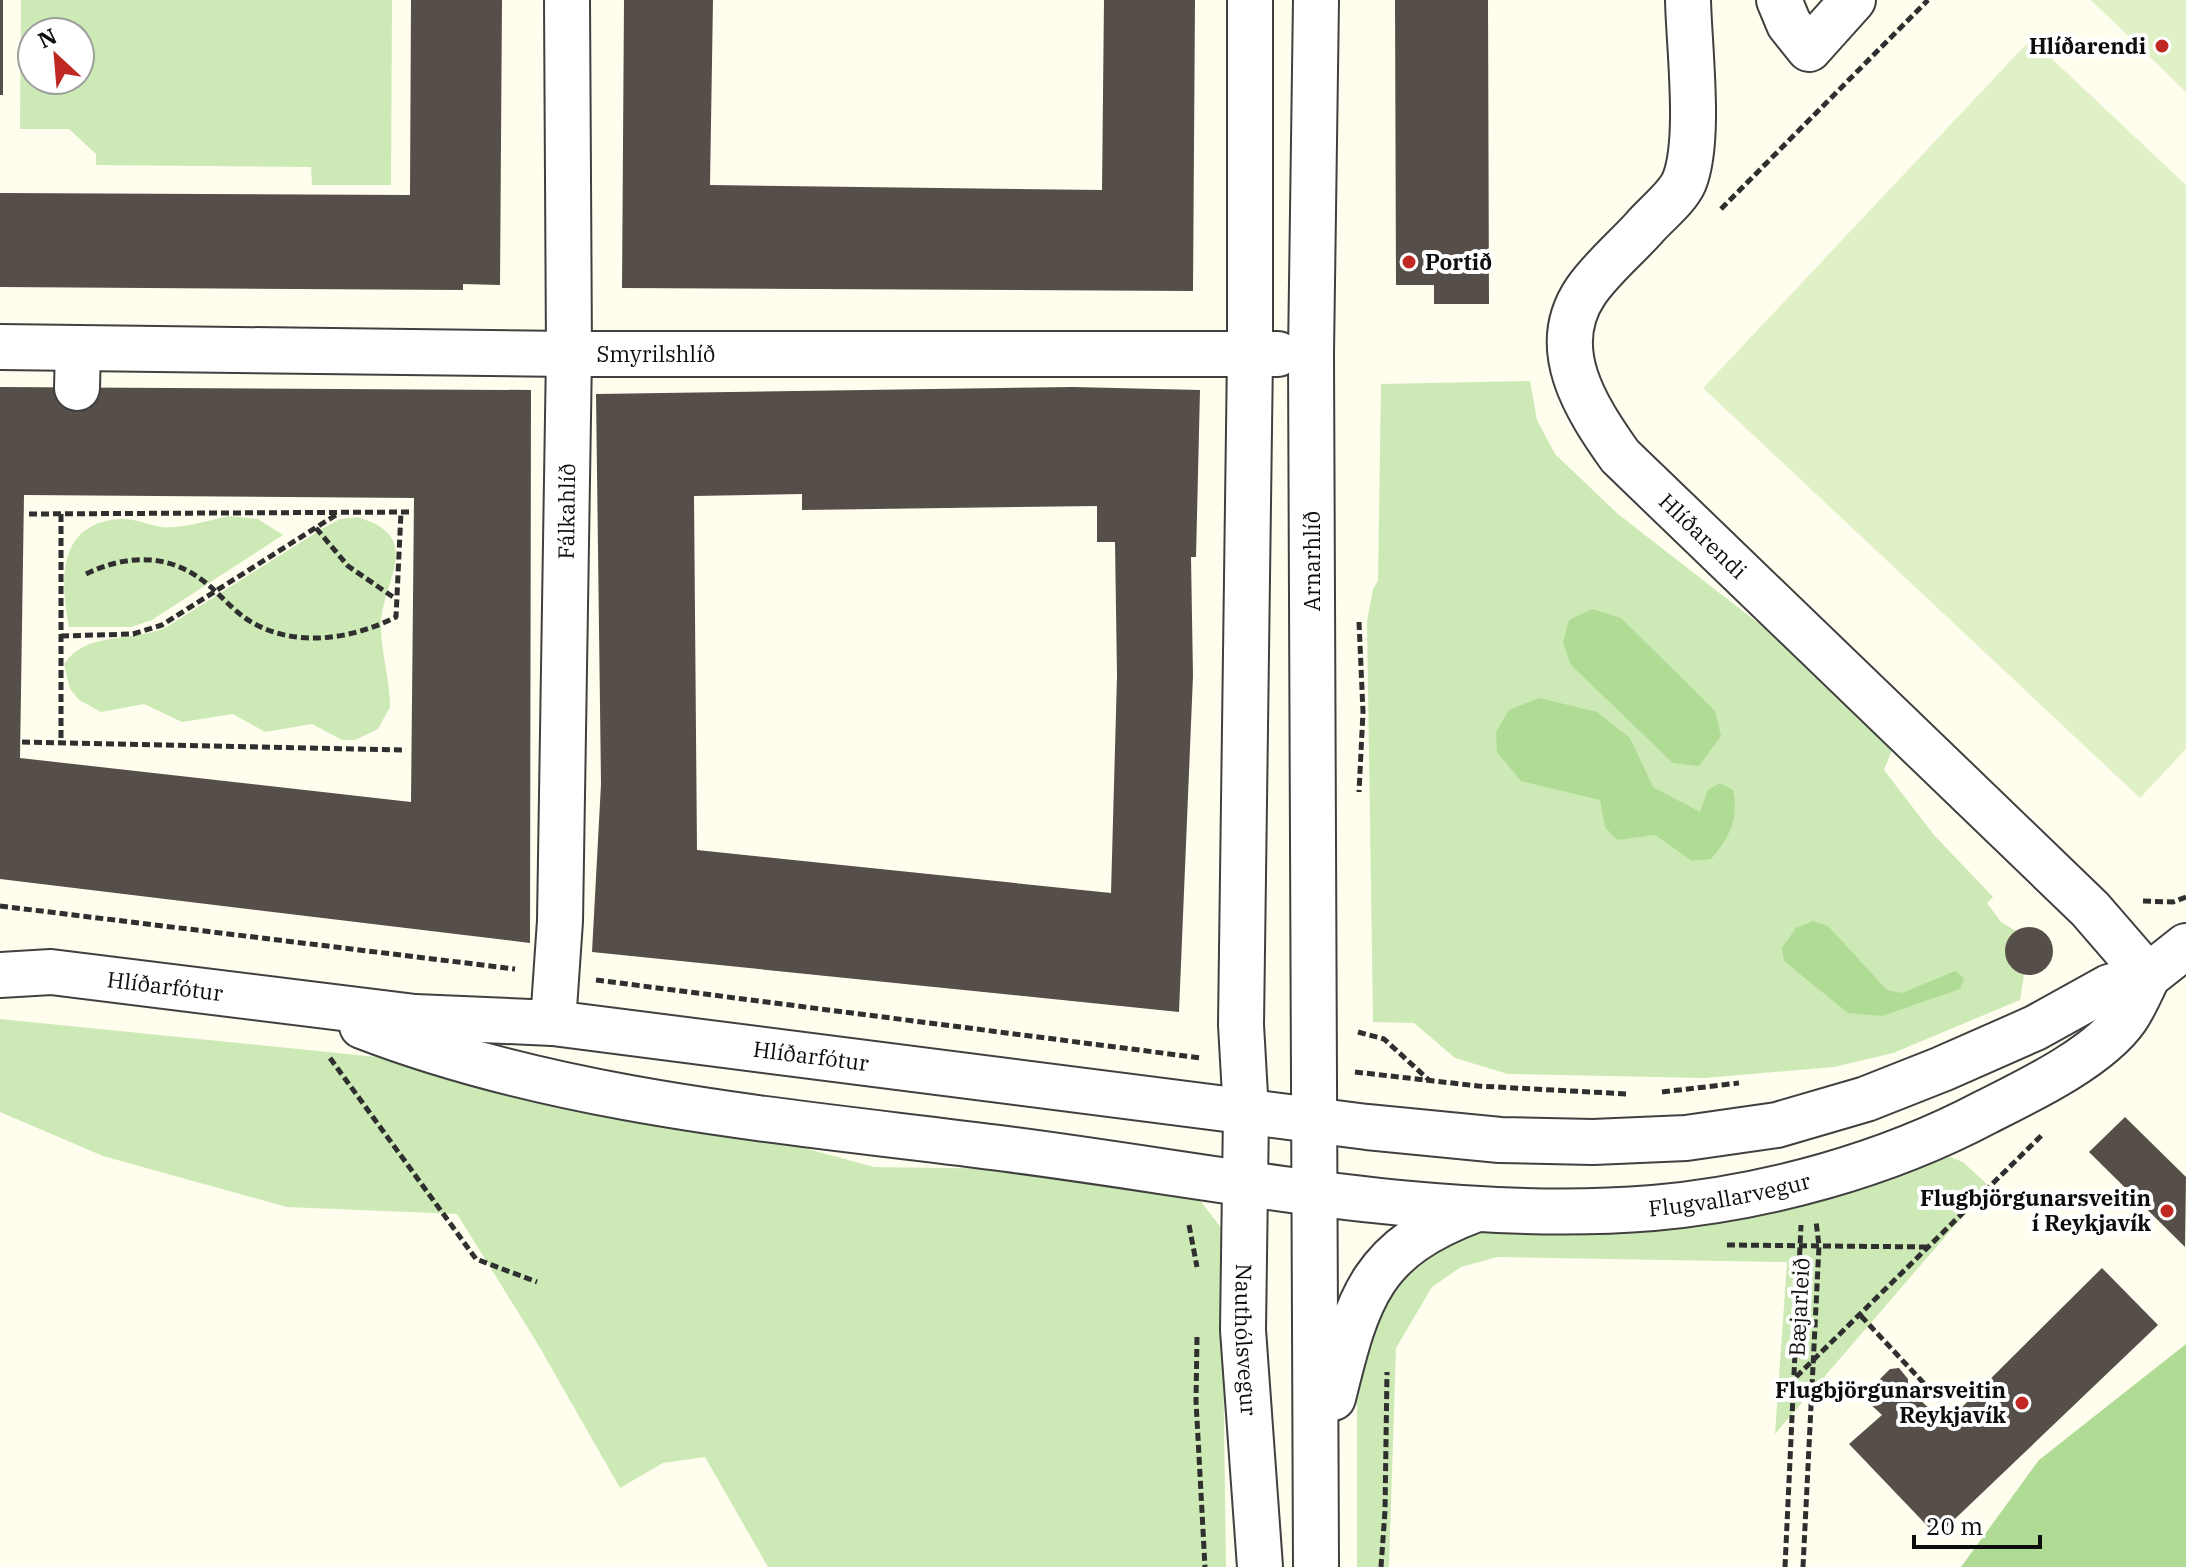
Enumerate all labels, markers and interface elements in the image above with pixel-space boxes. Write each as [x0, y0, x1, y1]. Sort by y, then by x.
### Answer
north arrow [16, 16, 96, 96]
text: N [33, 21, 61, 54]
place label: Hlíðarendi [2029, 31, 2146, 60]
marker: Hlíðarendi [2153, 37, 2171, 55]
place label: Portið [1425, 247, 1492, 276]
marker: Portið [1400, 253, 1418, 271]
street label: Smyrilshlíð [596, 339, 716, 368]
street label: Fálkahlíð [551, 463, 581, 560]
street label: Hlíðarendi [1653, 486, 1753, 585]
street label: Arnarhlíð [1297, 511, 1326, 611]
street label: Hlíðarfótur [106, 964, 225, 1007]
street label: Hlíðarfótur [751, 1034, 871, 1077]
street label: Flugvallarvegur [1647, 1166, 1814, 1222]
place label: Flugbjörgunarsveitin í Reykjavík [1920, 1183, 2151, 1237]
marker: Flugbjörgunarsveitin í Reykjavík [2158, 1202, 2176, 1220]
street label: Bæjarleið [1781, 1257, 1816, 1357]
street label: Nauthólsvegur [1229, 1263, 1264, 1417]
place label: Flugbjörgunarsveitin Reykjavík [1775, 1375, 2006, 1429]
marker: Flugbjörgunarsveitin Reykjavík [2013, 1394, 2031, 1412]
scale bar [1914, 1499, 2040, 1549]
text: 20 m [1926, 1510, 1983, 1542]

